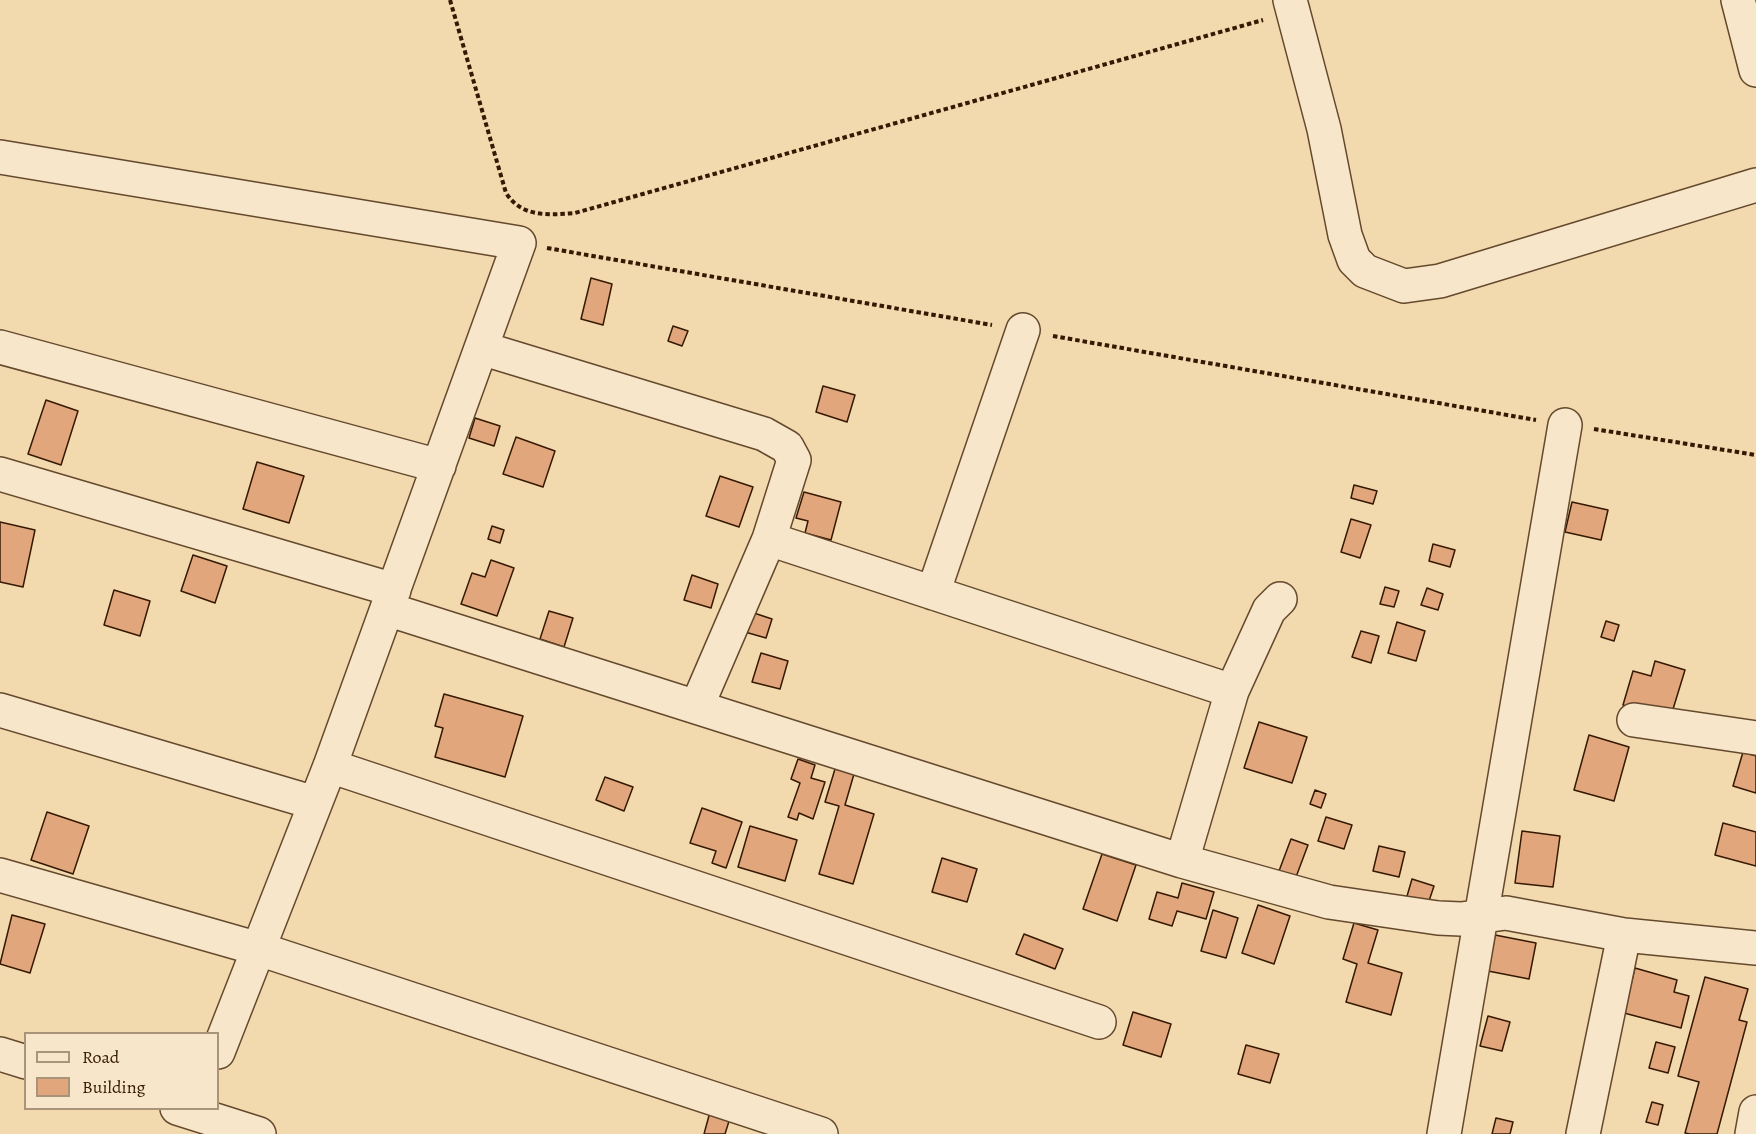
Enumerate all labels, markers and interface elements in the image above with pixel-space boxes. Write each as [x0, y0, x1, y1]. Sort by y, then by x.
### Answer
legend [24, 1032, 219, 1110]
text: Road [82, 1045, 119, 1069]
text: Building [82, 1075, 146, 1099]

